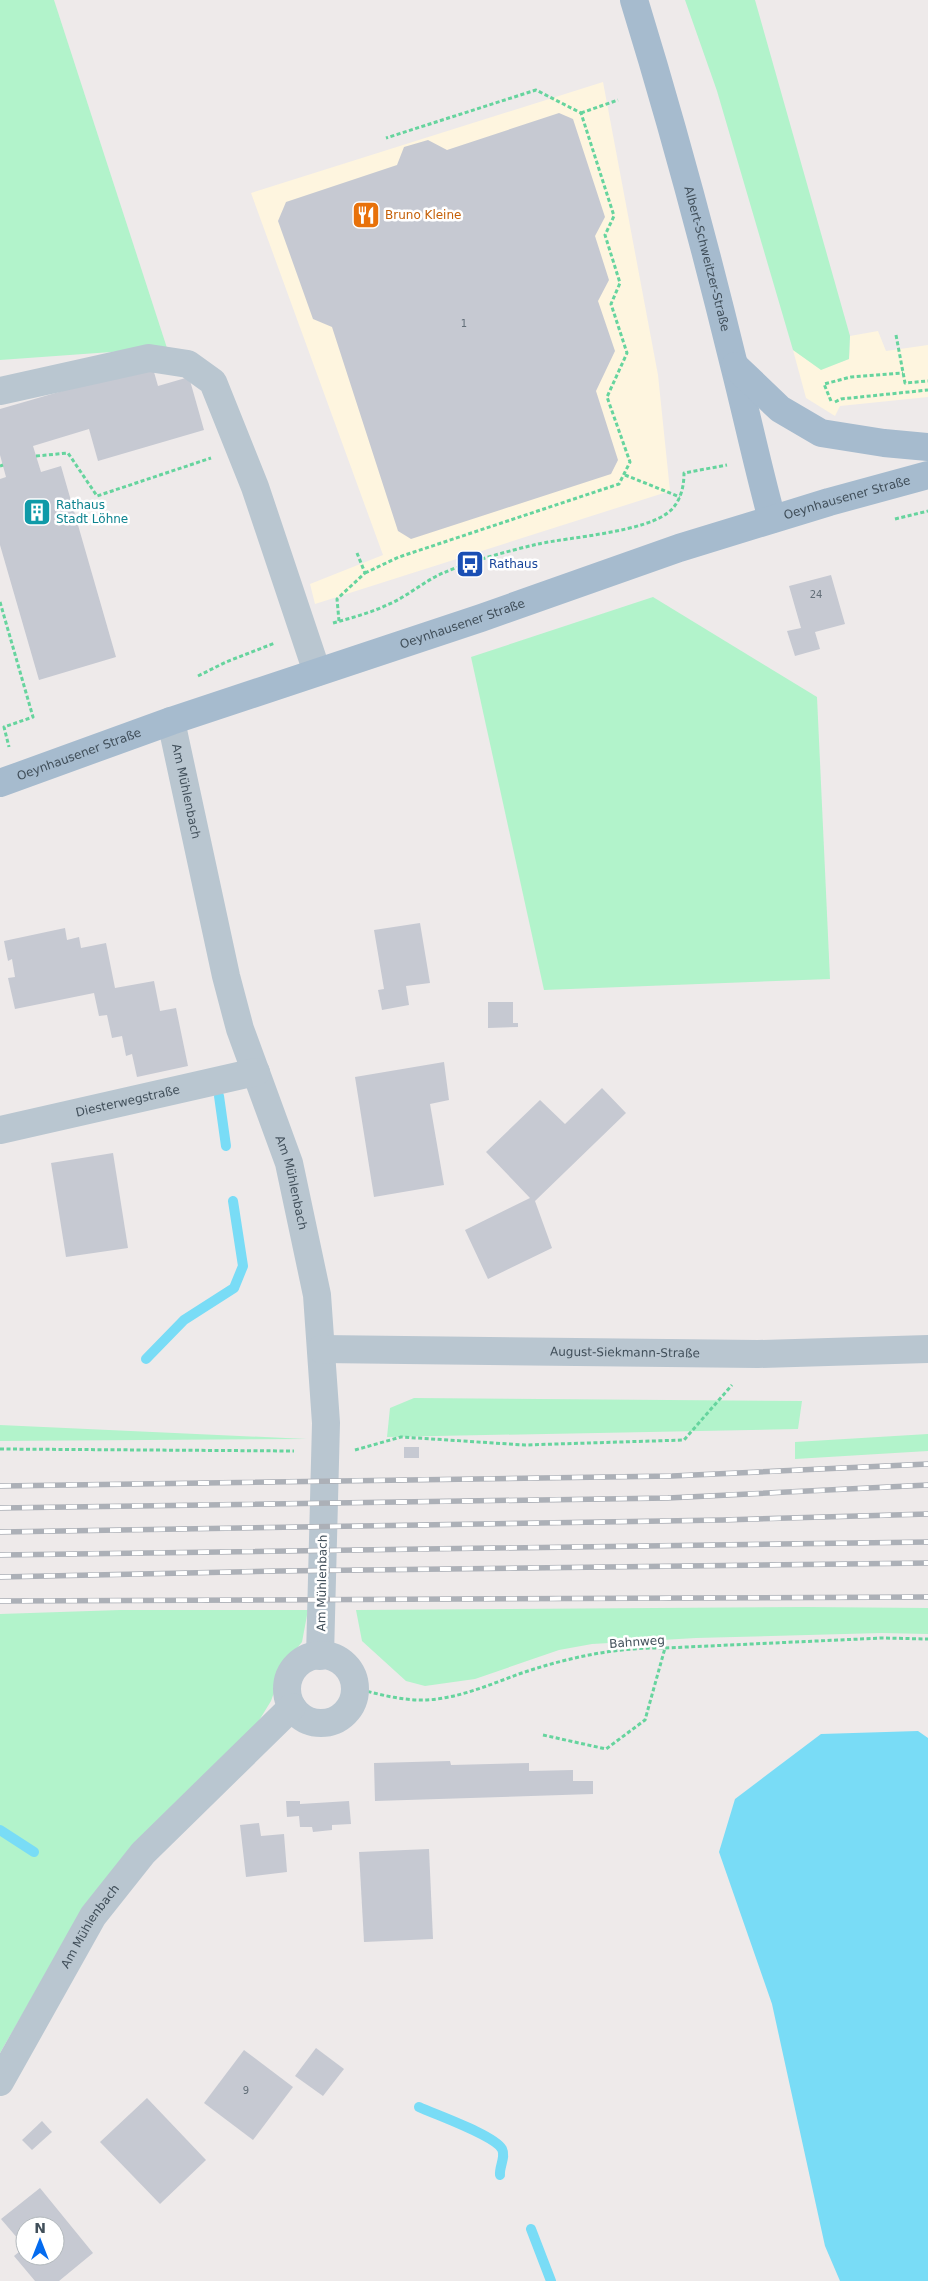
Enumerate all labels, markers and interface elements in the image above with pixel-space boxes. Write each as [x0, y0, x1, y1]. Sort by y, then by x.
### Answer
street label: Albert-Schweitzer-Straße [681, 185, 732, 333]
restaurant icon: Bruno Kleine [351, 200, 381, 230]
place label: Bruno Kleine [385, 208, 461, 222]
house number: 1 [461, 318, 467, 329]
street label: Oeynhausener Straße [782, 473, 912, 522]
building icon: Rathaus Stadt Löhne [22, 497, 52, 527]
place label: Rathaus Stadt Löhne [56, 498, 128, 526]
bus stop icon: Rathaus [455, 549, 485, 579]
place label: Rathaus [489, 557, 538, 571]
house number: 24 [810, 589, 822, 600]
street label: Oeynhausener Straße [398, 596, 527, 651]
street label: Oeynhausener Straße [15, 725, 143, 783]
street label: Am Mühlenbach [169, 743, 203, 840]
street label: Diesterwegstraße [74, 1082, 181, 1120]
street label: Am Mühlenbach [273, 1134, 310, 1231]
street label: August-Siekmann-Straße [550, 1345, 700, 1360]
street label: Am Mühlenbach [314, 1534, 330, 1632]
street label: Bahnweg [609, 1633, 665, 1651]
street label: Am Mühlenbach [58, 1882, 122, 1971]
house number: 9 [243, 2085, 249, 2096]
north arrow [15, 2216, 65, 2266]
text: N [34, 2220, 46, 2236]

